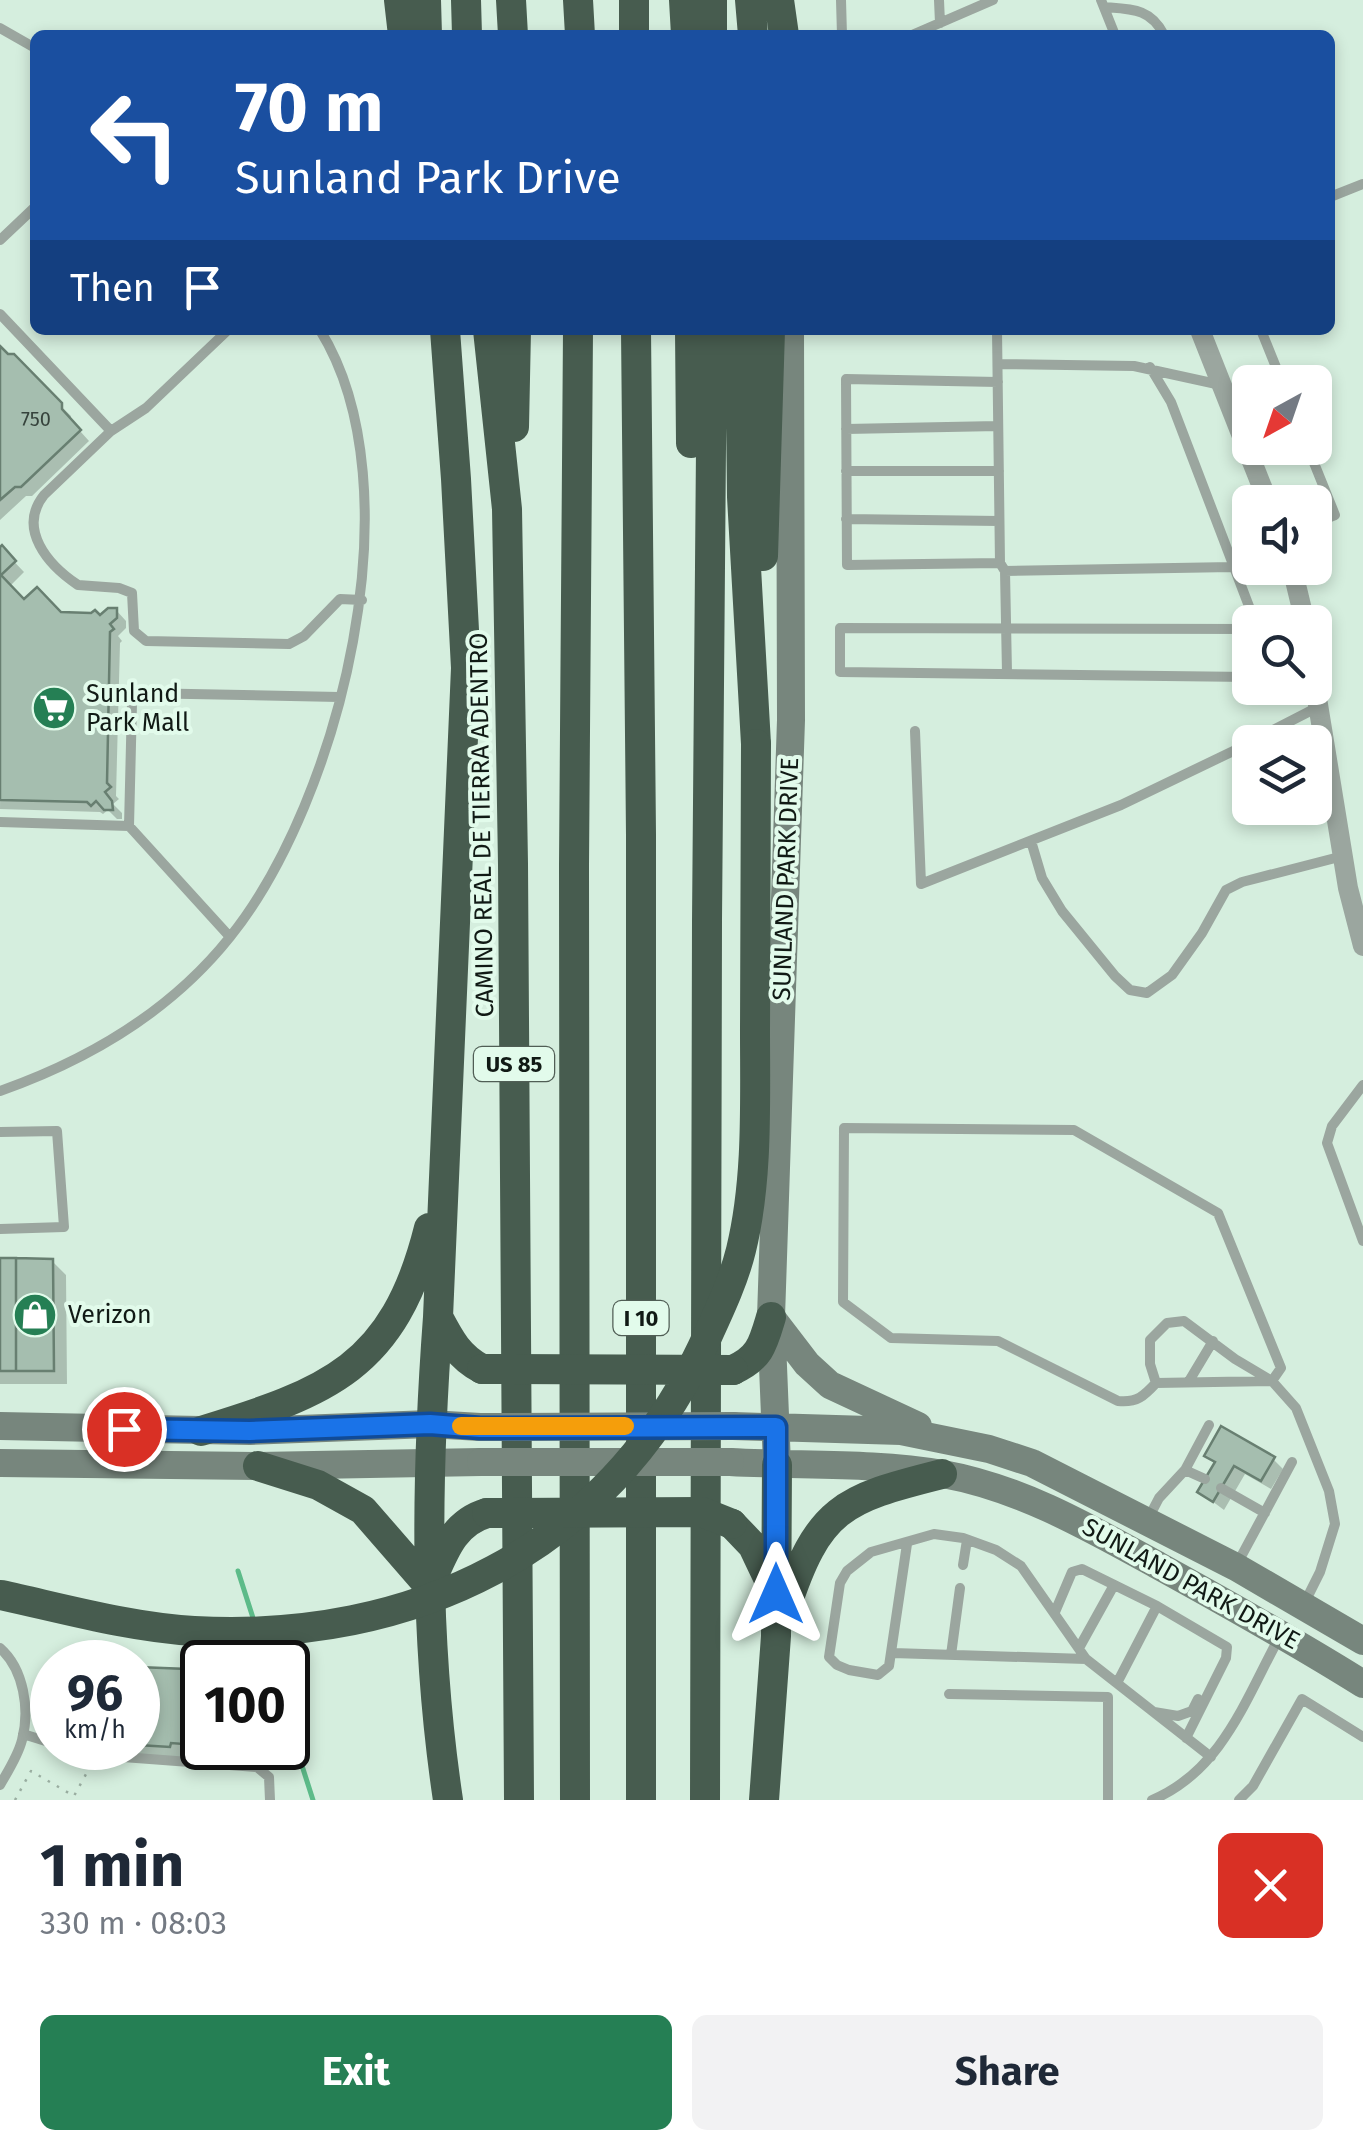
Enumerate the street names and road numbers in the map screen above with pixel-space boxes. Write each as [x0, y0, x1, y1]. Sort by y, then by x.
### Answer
street label: CAMINO REAL DE TIERRA ADENTRO [464, 632, 500, 1018]
street label: SUNLAND PARK DRIVE [767, 757, 805, 1001]
road number: US 85 [474, 1047, 554, 1081]
road number: I 10 [614, 1301, 668, 1335]
street label: SUNLAND PARK DRIVE [1077, 1512, 1305, 1656]

